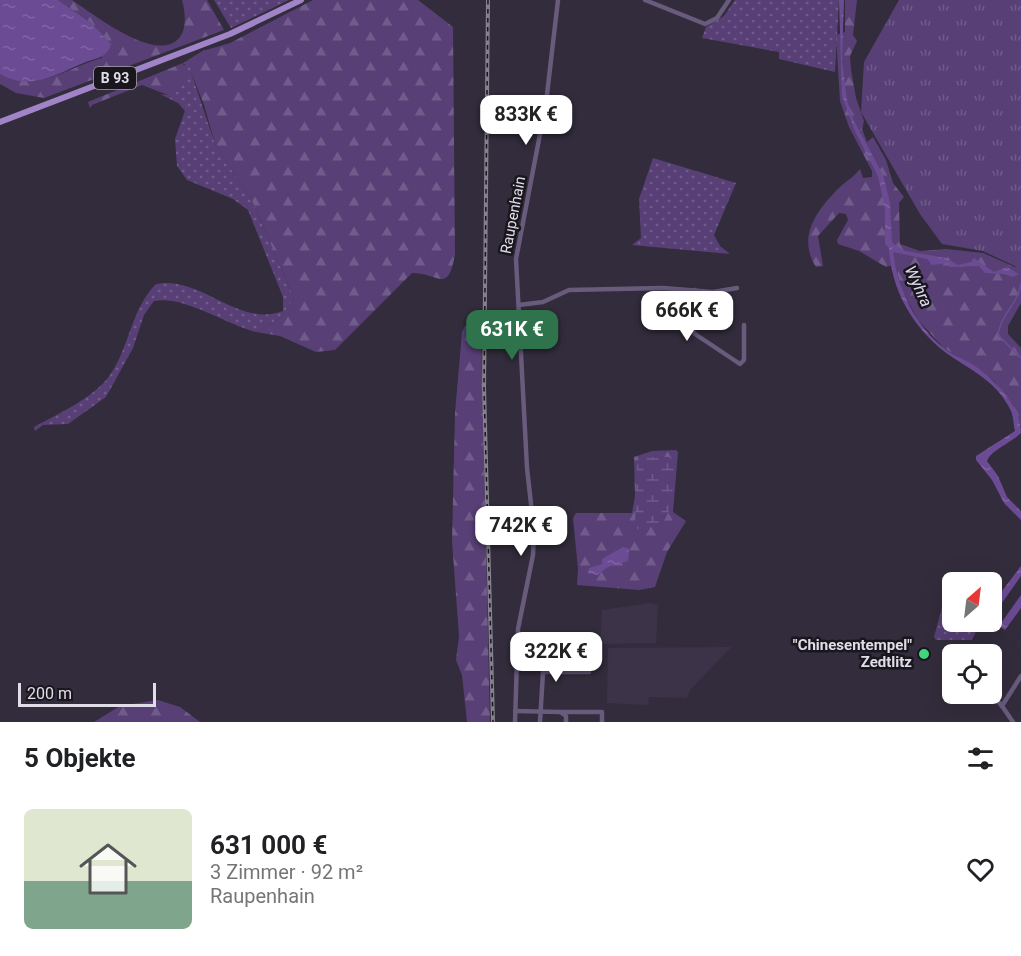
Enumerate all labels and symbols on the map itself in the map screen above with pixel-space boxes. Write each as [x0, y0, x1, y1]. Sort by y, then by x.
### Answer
road number: B 93 [94, 67, 136, 89]
pin: 833K € [477, 95, 575, 146]
street label: Raupenhain [497, 175, 529, 255]
water label: Wyhra [901, 263, 936, 310]
pin: 666K € [638, 291, 736, 342]
pin: 631K € [463, 310, 561, 361]
pin: 742K € [472, 506, 570, 557]
north arrow [942, 572, 1002, 632]
pin: 322K € [507, 632, 605, 683]
place label: "Chinesentempel" Zedtlitz [793, 636, 912, 671]
marker: "Chinesentempel" Zedtlitz [917, 647, 931, 661]
scale bar [18, 680, 156, 708]

